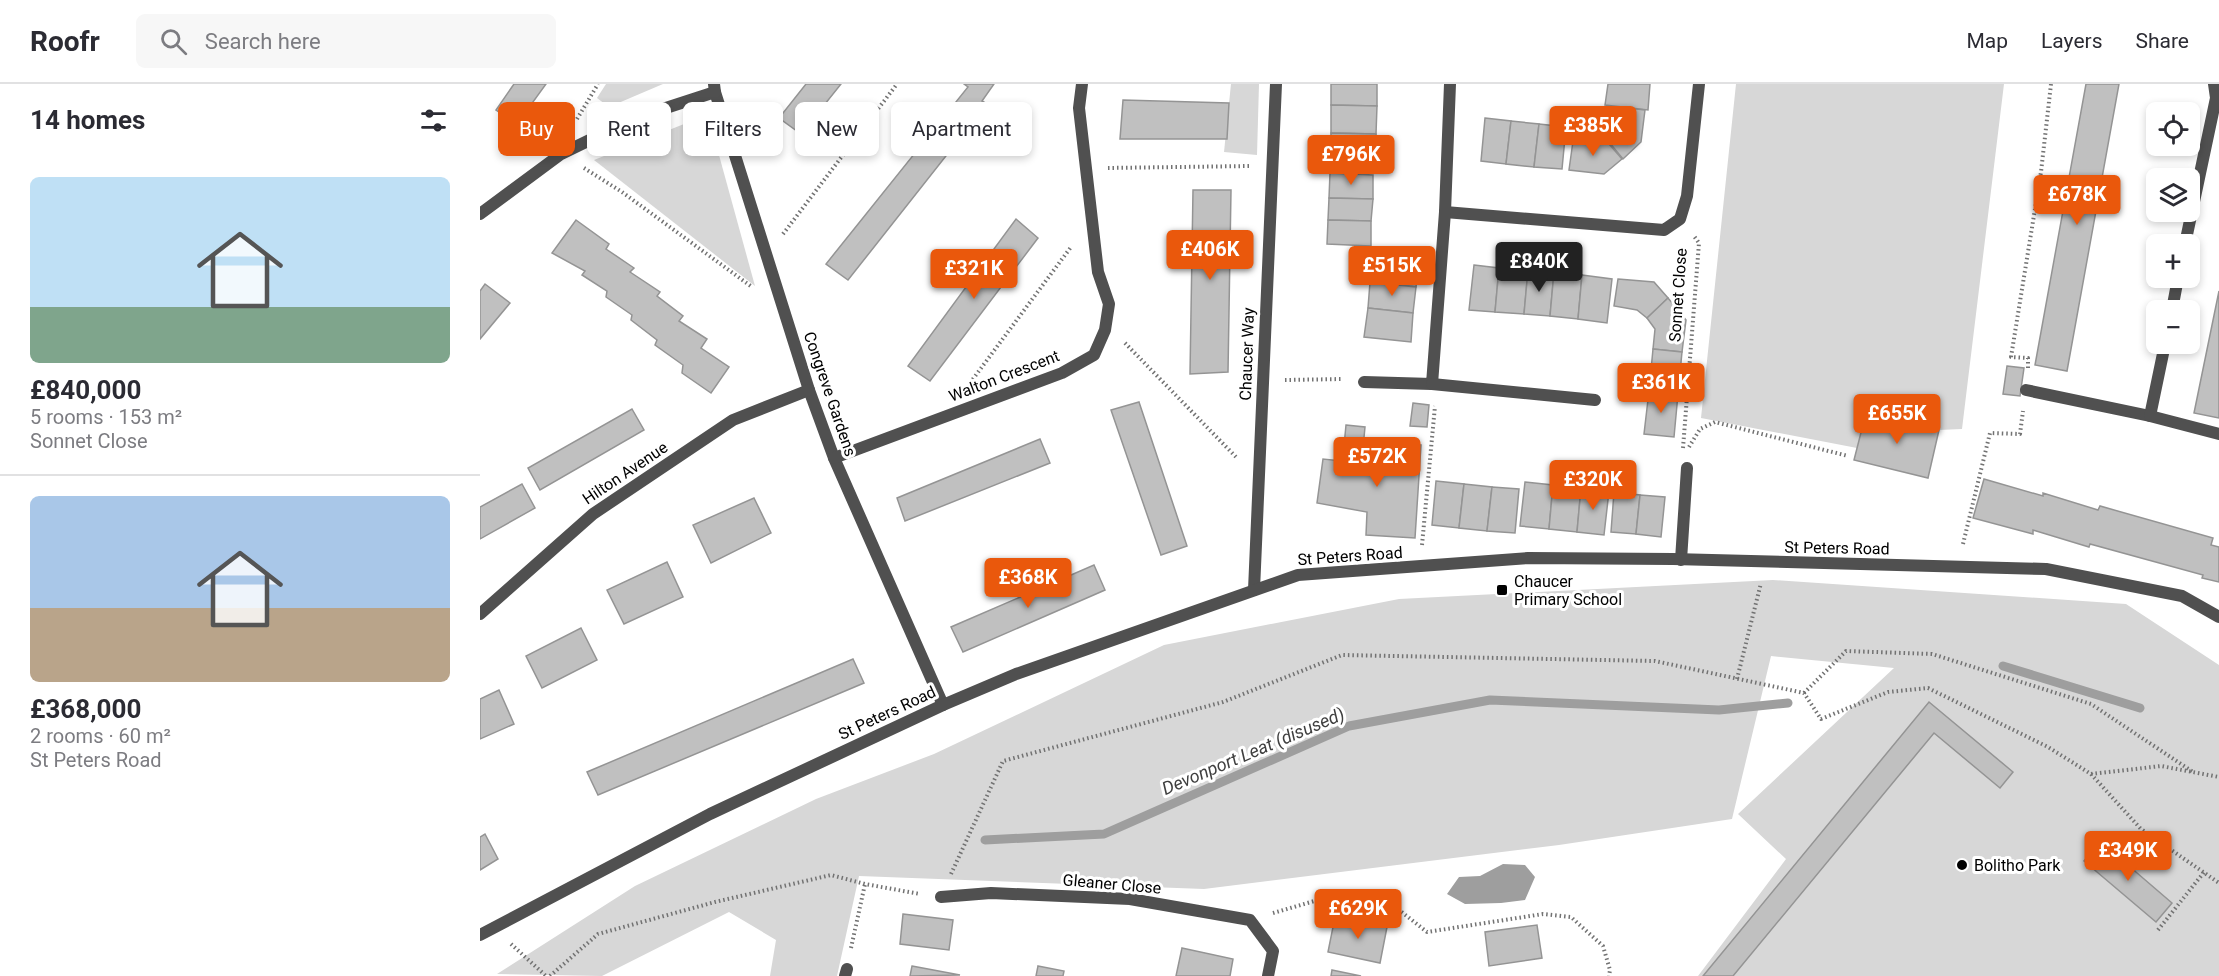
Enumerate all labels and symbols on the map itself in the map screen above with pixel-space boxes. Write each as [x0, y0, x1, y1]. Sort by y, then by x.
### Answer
pin: £385K [1551, 106, 1635, 157]
pin: £796K [1309, 135, 1393, 186]
pin: £678K [2035, 175, 2119, 226]
pin: £406K [1168, 230, 1252, 281]
pin: £840K [1497, 242, 1581, 293]
pin: £515K [1350, 246, 1434, 297]
street label: Sonnet Close [1665, 247, 1691, 343]
pin: £321K [932, 249, 1016, 300]
street label: Chaucer Way [1236, 307, 1258, 401]
street label: Congreve Gardens [800, 329, 860, 459]
street label: Walton Crescent [946, 346, 1062, 406]
pin: £361K [1619, 363, 1703, 414]
pin: £655K [1855, 394, 1939, 445]
pin: £572K [1335, 437, 1419, 488]
street label: Hilton Avenue [579, 438, 671, 508]
pin: £320K [1551, 460, 1635, 511]
street label: St Peters Road [1784, 538, 1890, 558]
street label: St Peters Road [1297, 543, 1403, 569]
pin: £368K [986, 558, 1070, 609]
place label: Chaucer Primary School [1514, 572, 1622, 609]
marker: Chaucer Primary School [1495, 583, 1509, 597]
street label: St Peters Road [835, 682, 939, 744]
water label: Devonport Leat (disused) [1159, 703, 1348, 800]
pin: £349K [2086, 831, 2170, 882]
place label: Bolitho Park [1974, 856, 2061, 875]
marker: Bolitho Park [1955, 858, 1969, 872]
street label: Gleaner Close [1062, 870, 1162, 898]
pin: £629K [1316, 889, 1400, 940]

